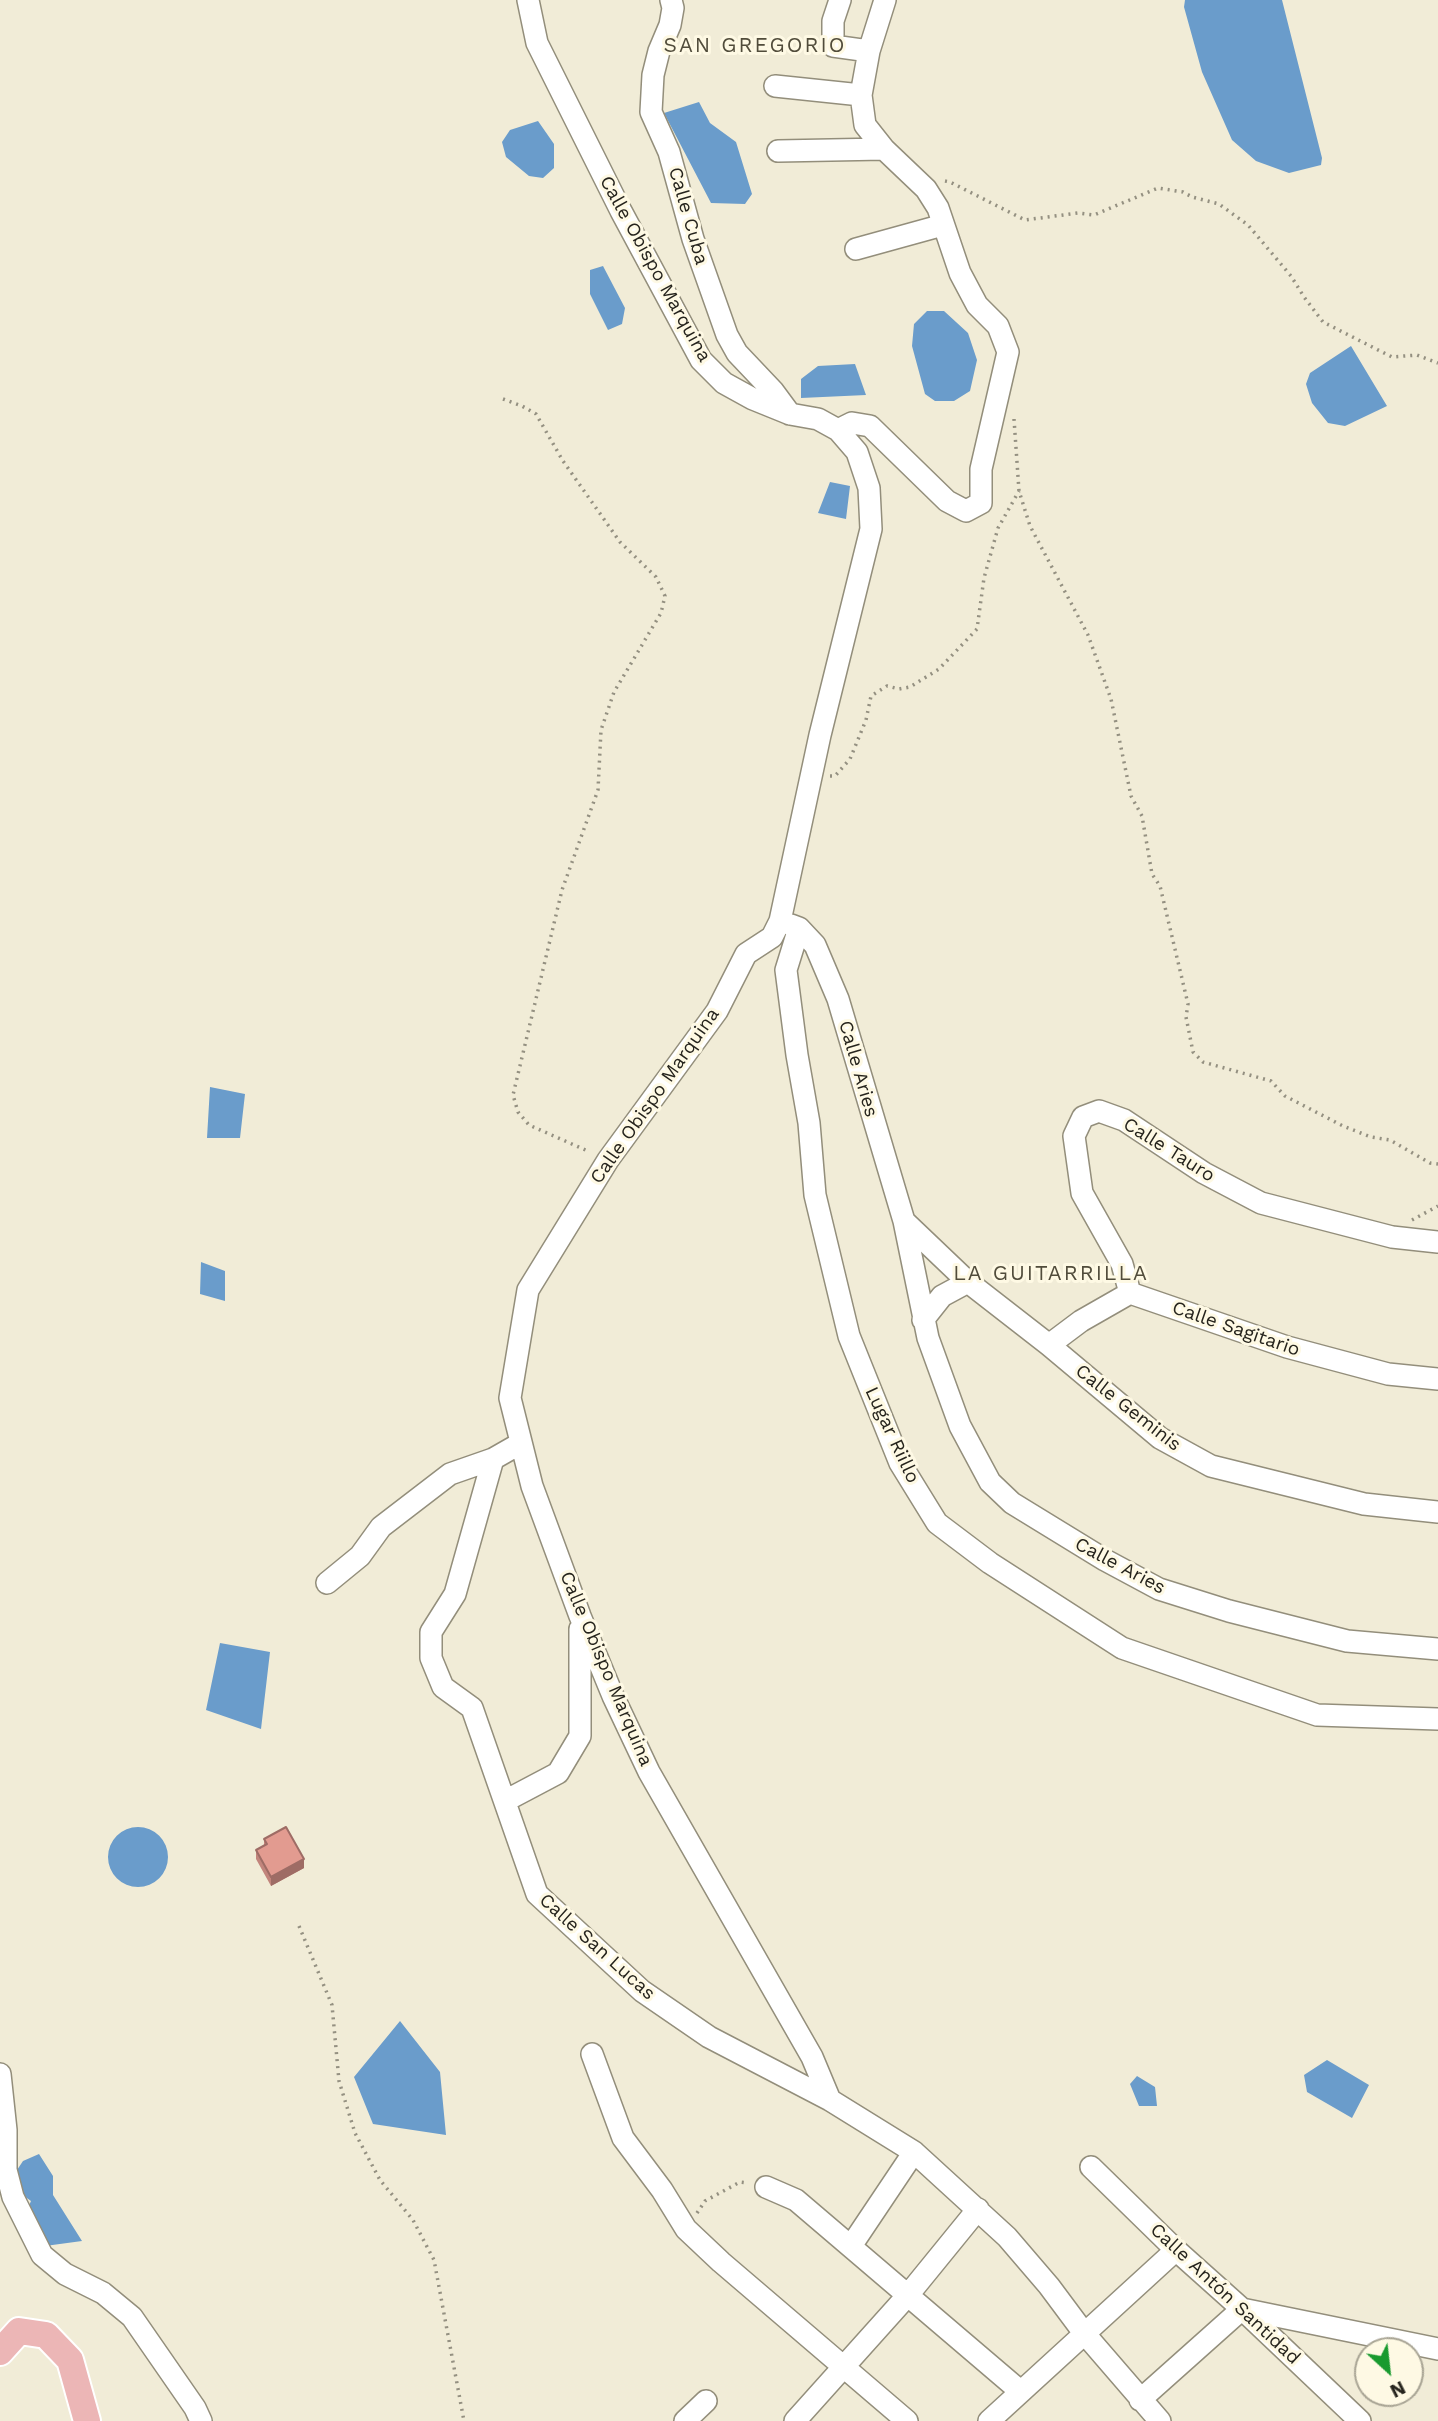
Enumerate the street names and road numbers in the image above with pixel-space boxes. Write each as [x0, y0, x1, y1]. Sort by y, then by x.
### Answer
street label: Calle Cuba [663, 165, 713, 267]
street label: Calle Obispo Marquina [594, 172, 716, 366]
street label: Calle Obispo Marquina [586, 1004, 724, 1188]
street label: Calle Aries [833, 1018, 883, 1120]
street label: Calle Tauro [1119, 1113, 1219, 1187]
street label: Calle Sagitario [1169, 1296, 1303, 1362]
street label: Calle Geminis [1071, 1360, 1185, 1456]
street label: Lugar Riillo [860, 1383, 924, 1487]
street label: Calle Aries [1071, 1533, 1169, 1599]
street label: Calle Obispo Marquina [555, 1568, 657, 1770]
street label: Calle San Lucas [534, 1889, 660, 2005]
street label: Calle Antón Santidad [1145, 2219, 1305, 2369]

